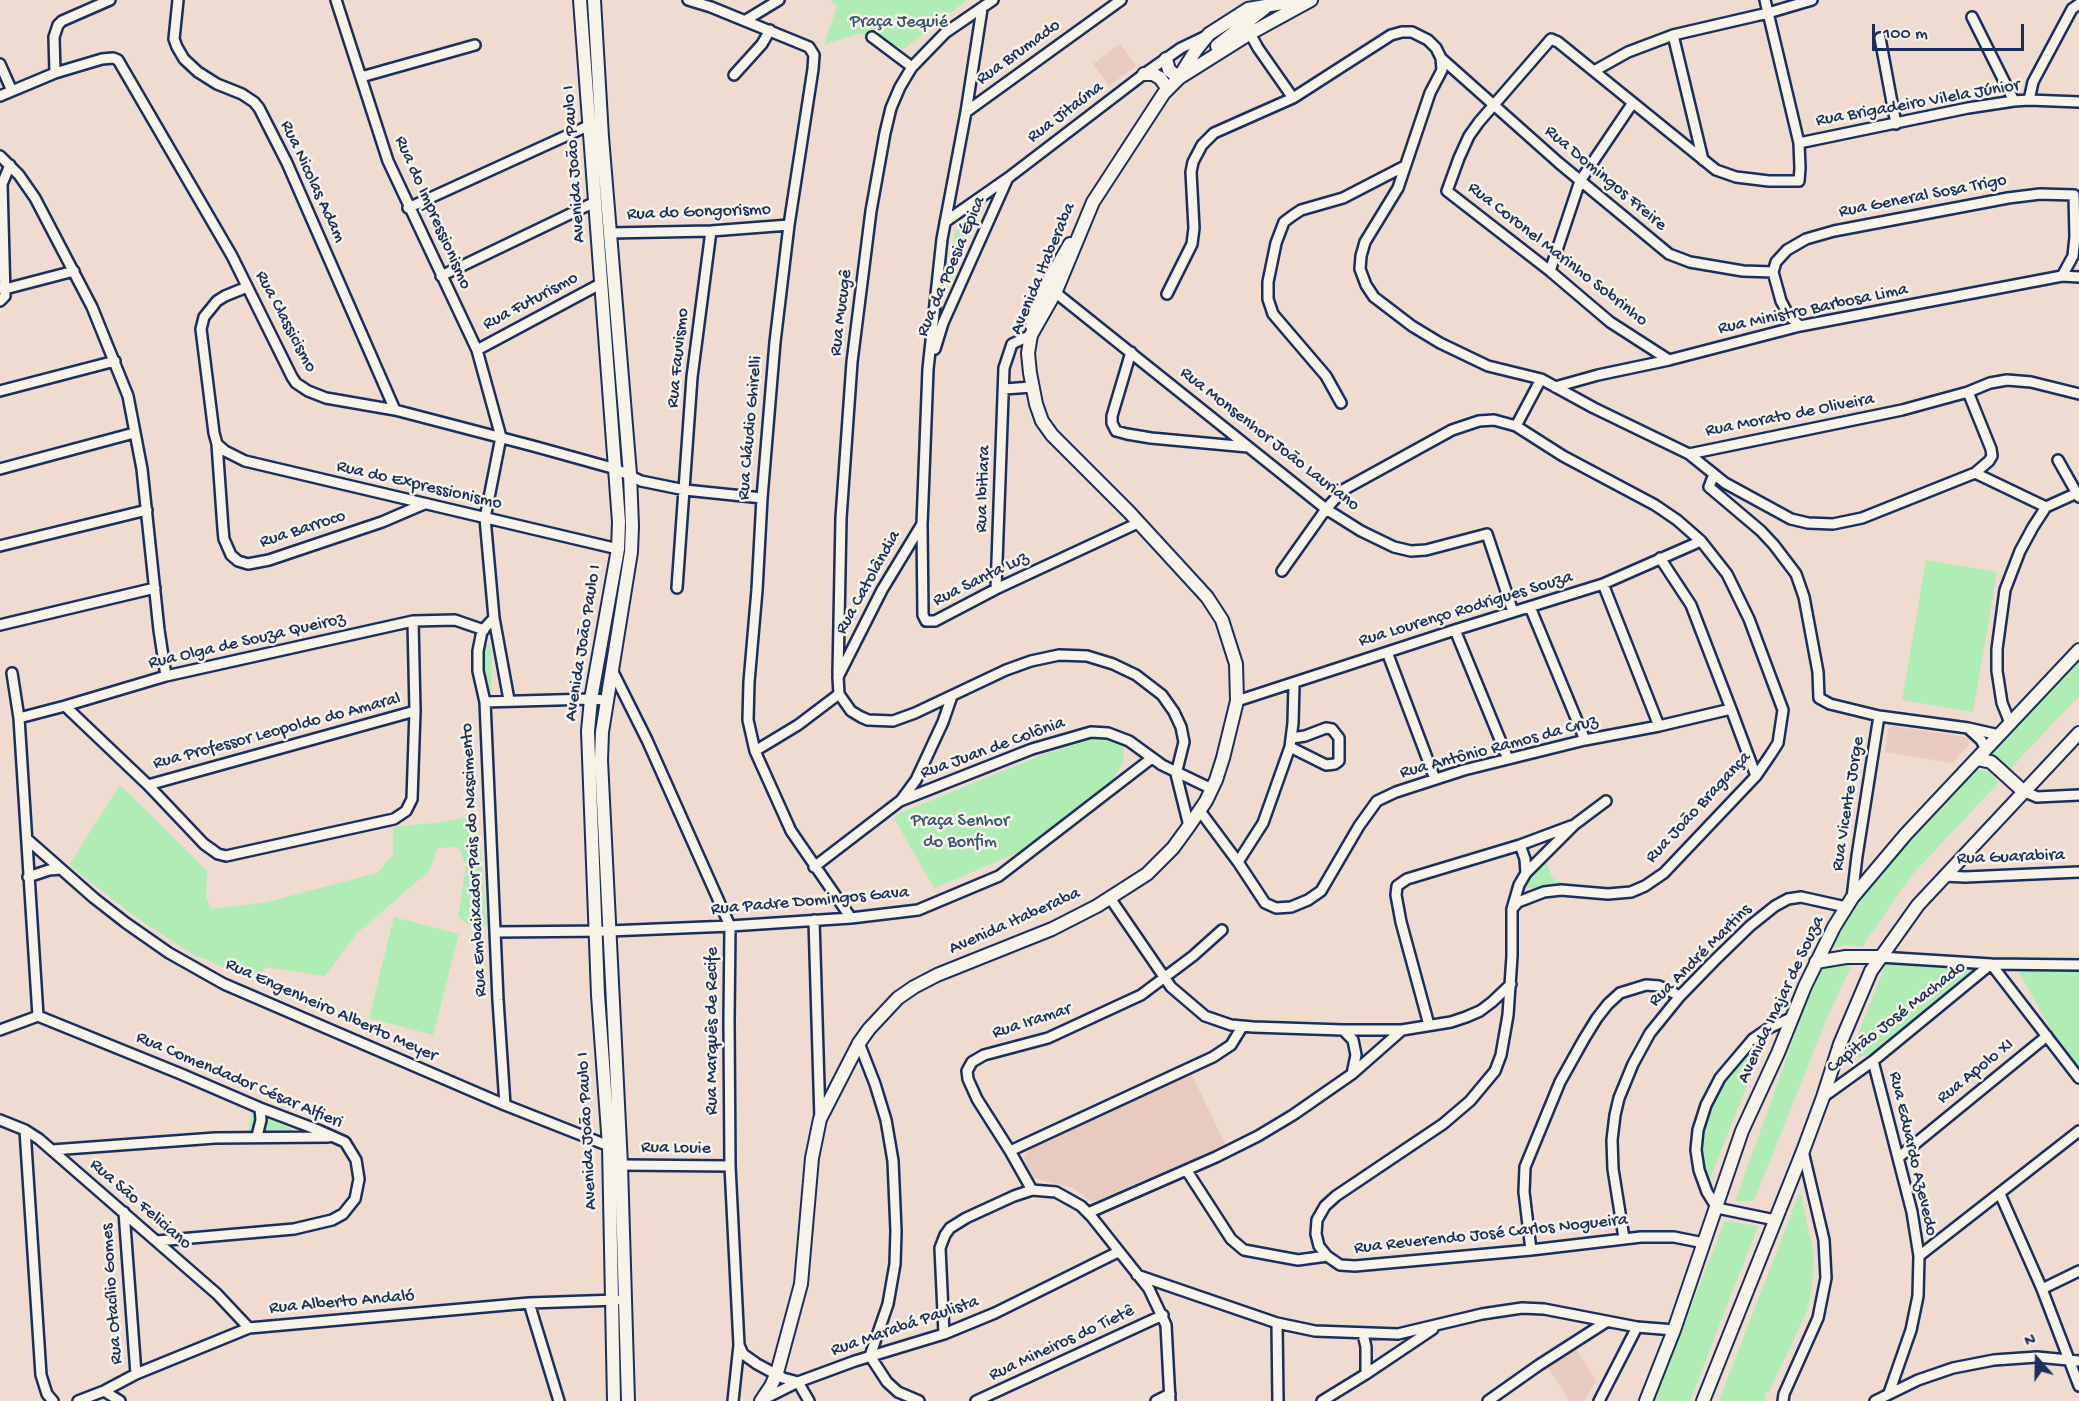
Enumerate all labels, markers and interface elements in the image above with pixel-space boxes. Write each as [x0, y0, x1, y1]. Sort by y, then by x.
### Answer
park label: Praça Jequié [850, 12, 948, 34]
scale bar [1875, 12, 2026, 50]
street label: Rua Brumado [973, 15, 1065, 91]
text: 100 m [1883, 24, 1928, 45]
street label: Rua Brigadeiro Vilela Júnior [1814, 75, 2022, 133]
street label: Rua Jitaúna [1024, 77, 1108, 149]
street label: Avenida João Paulo I [559, 85, 591, 243]
street label: Rua Nicolas Adam [274, 118, 350, 246]
street label: Rua Domingos Freire [1539, 121, 1671, 237]
street label: Rua do Impressionismo [388, 133, 476, 293]
street label: Rua General Sosa Trigo [1837, 170, 2009, 224]
street label: Rua Coronel Marinho Sobrinho [1463, 178, 1651, 332]
street label: Rua da Poesia Épica [913, 194, 991, 340]
street label: Rua do Gongorismo [627, 200, 771, 226]
street label: Avenida Itaberaba [1006, 200, 1082, 338]
street label: Rua Classicismo [249, 268, 321, 376]
street label: Rua Futurismo [480, 268, 582, 336]
street label: Rua Mucugê [826, 268, 858, 358]
street label: Rua Ministro Barbosa Lima [1716, 279, 1910, 341]
street label: Rua Fauvismo [663, 307, 695, 409]
street label: Rua Cláudio Ghirelli [734, 355, 768, 501]
street label: Rua Monsenhor João Lauriano [1175, 363, 1363, 517]
street label: Rua Morato de Oliveira [1704, 389, 1876, 443]
street label: Rua Ibitiara [972, 445, 996, 533]
street label: Rua do Expressionismo [334, 456, 504, 516]
street label: Rua Barroco [257, 506, 349, 554]
street label: Rua Catolândia [832, 527, 906, 639]
street label: Rua Santa Luz [930, 548, 1032, 612]
street label: Avenida João Paulo I [561, 563, 607, 723]
street label: Rua Lourenço Rodrigues Souza [1356, 567, 1576, 653]
street label: Rua Olga de Souza Queiroz [147, 609, 347, 675]
street label: Rua Professor Leopoldo do Amaral [151, 689, 403, 775]
street label: Rua Antônio Ramos da Cruz [1398, 711, 1600, 785]
street label: Rua Juan de Colônia [918, 713, 1068, 785]
street label: Rua Embaixador Pais do Nascimento [457, 723, 493, 997]
street label: Rua Vicente Jorge [1828, 735, 1870, 873]
street label: Rua João Bragança [1642, 748, 1756, 868]
park label: Praça Senhor do Bonfim [911, 811, 1009, 854]
street label: Rua Guarabira [1957, 845, 2065, 871]
street label: Rua Padre Domingos Gava [710, 883, 910, 921]
street label: Avenida Itaberaba [946, 883, 1084, 961]
street label: Rua André Martins [1645, 900, 1757, 1012]
street label: Avenida Inajar de Souza [1734, 913, 1830, 1087]
street label: Rua Marquês de Recife [702, 947, 724, 1115]
street label: Rua Engenheiro Alberto Meyer [222, 954, 440, 1068]
street label: Capitão José Machado [1823, 957, 1971, 1079]
street label: Rua Iramar [990, 999, 1074, 1045]
street label: Rua Comendador César Alfieri [132, 1028, 346, 1134]
street label: Rua Apolo XI [1933, 1035, 2019, 1109]
street label: Avenida João Paulo I [573, 1052, 603, 1210]
street label: Rua Eduardo Azevedo [1883, 1070, 1941, 1238]
street label: Rua Louie [641, 1138, 711, 1160]
street label: Rua São Feliciano [84, 1155, 196, 1255]
street label: Rua Reverendo José Carlos Nogueira [1353, 1210, 1629, 1260]
street label: Rua Otacílio Gomes [97, 1223, 129, 1365]
street label: Rua Alberto Andaló [268, 1286, 416, 1320]
street label: Rua Marabá Paulista [828, 1292, 982, 1362]
street label: Rua Mineiros do Tietê [986, 1301, 1138, 1387]
north arrow [2007, 1329, 2067, 1389]
text: N [2023, 1331, 2039, 1352]

